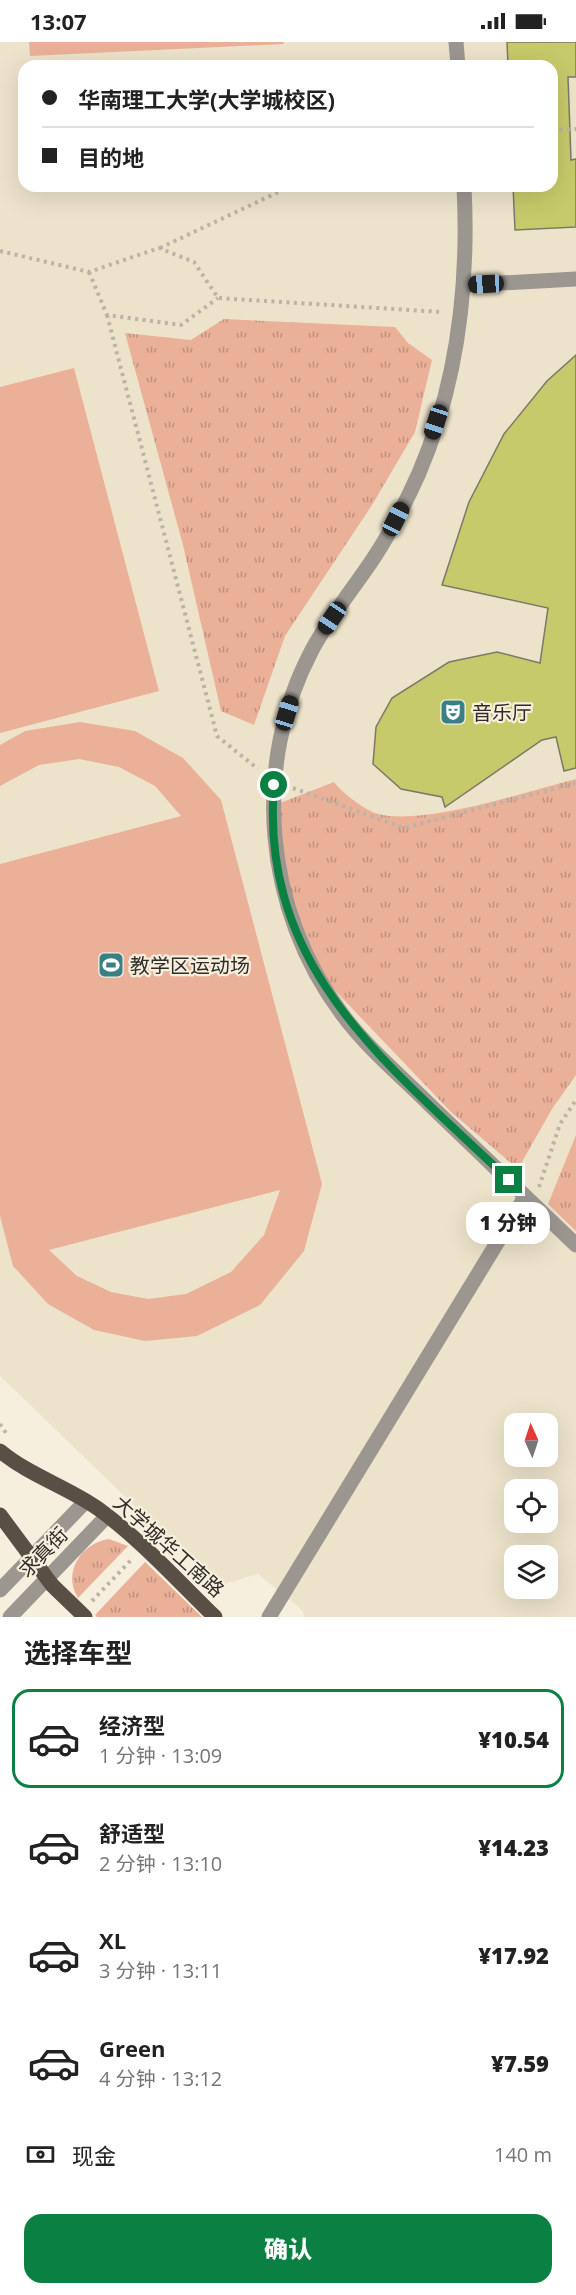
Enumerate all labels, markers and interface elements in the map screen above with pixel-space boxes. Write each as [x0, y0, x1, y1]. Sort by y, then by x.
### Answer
text: 13:07 [30, 6, 87, 36]
text: 华南理工大学(大学城校区) [78, 84, 335, 114]
text: 目的地 [78, 142, 144, 172]
car [468, 274, 504, 294]
car [422, 402, 450, 442]
car [380, 499, 412, 539]
car [314, 598, 350, 638]
car [273, 693, 301, 733]
theatre icon: 音乐厅 [438, 697, 468, 727]
place label: 音乐厅 [472, 699, 532, 726]
route start [260, 771, 287, 798]
sports icon: 教学区运动场 [96, 950, 126, 980]
place label: 教学区运动场 [130, 952, 250, 979]
route end [495, 1166, 522, 1193]
callout: 1 分钟 [467, 1201, 551, 1243]
text: 1 分钟 [480, 1209, 536, 1236]
north arrow [504, 1413, 558, 1467]
map controls [504, 1413, 558, 1599]
button: locate [504, 1479, 558, 1533]
street label: 大学城华工南路 [108, 1489, 230, 1603]
street label: 求真街 [12, 1521, 74, 1583]
button: layers [504, 1545, 558, 1599]
text: 选择车型 [24, 1634, 132, 1671]
text: 经济型 [99, 1710, 165, 1740]
icon: car [27, 1712, 81, 1766]
text: ¥10.54 [478, 1724, 549, 1754]
text: 1 分钟 · 13:09 [99, 1742, 222, 1769]
text: 舒适型 [99, 1818, 165, 1848]
icon: car [27, 1820, 81, 1874]
text: ¥14.23 [478, 1832, 549, 1862]
text: 2 分钟 · 13:10 [99, 1850, 222, 1877]
text: XL [99, 1925, 126, 1955]
icon: car [27, 1928, 81, 1982]
text: ¥17.92 [478, 1940, 549, 1970]
text: 3 分钟 · 13:11 [99, 1957, 222, 1984]
text: Green [99, 2033, 165, 2063]
icon: car [27, 2036, 81, 2090]
text: ¥7.59 [491, 2048, 549, 2078]
text: 4 分钟 · 13:12 [99, 2065, 222, 2092]
icon: cash [24, 2138, 57, 2171]
text: 现金 [72, 2140, 116, 2170]
text: 140 m [494, 2141, 552, 2168]
button: 确认 [24, 2214, 552, 2283]

